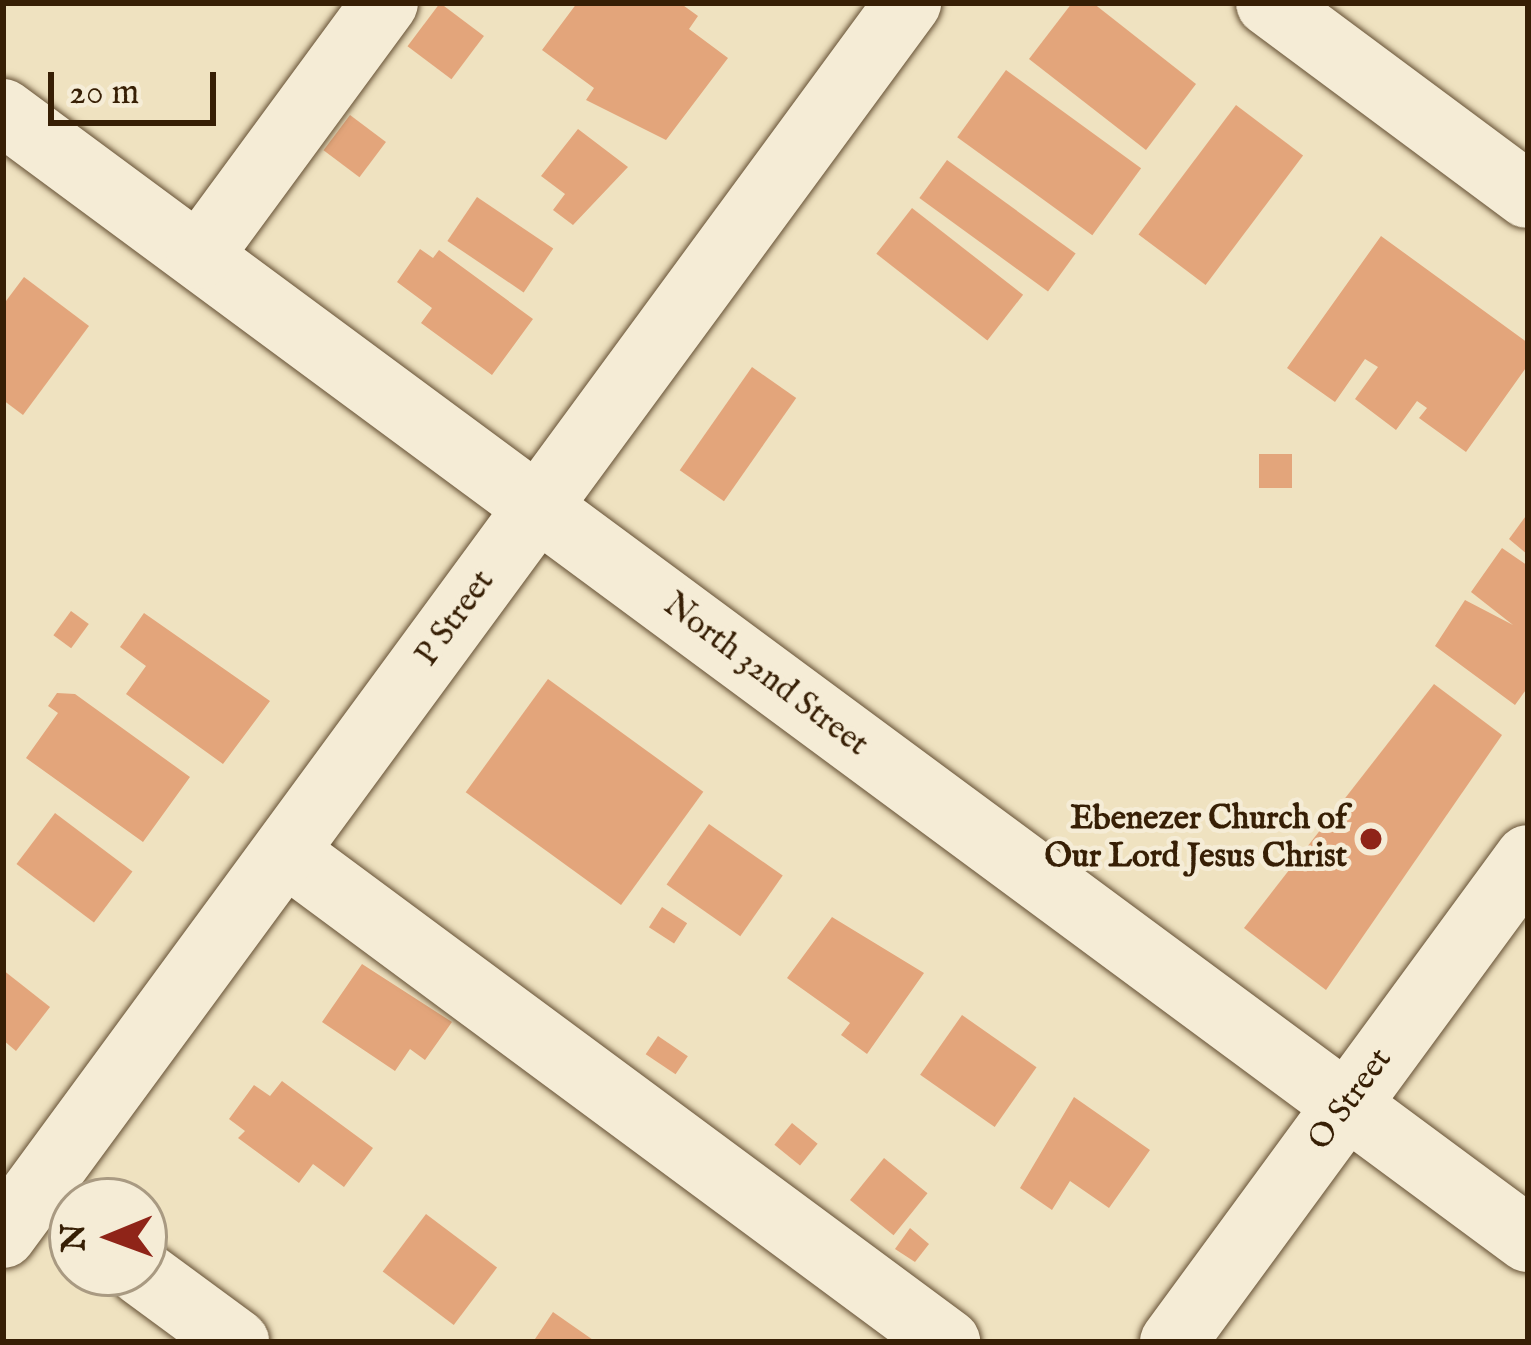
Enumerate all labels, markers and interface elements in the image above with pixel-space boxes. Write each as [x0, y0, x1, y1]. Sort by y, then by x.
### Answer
scale bar [54, 48, 222, 122]
text: 20 m [69, 70, 139, 116]
street label: P Street [408, 564, 504, 674]
street label: North 32nd Street [655, 586, 875, 766]
place label: Ebenezer Church of Our Lord Jesus Christ [1044, 800, 1347, 878]
marker: Ebenezer Church of Our Lord Jesus Christ [1358, 826, 1384, 852]
street label: O Street [1301, 1041, 1401, 1159]
north arrow [48, 1177, 168, 1297]
text: N [54, 1223, 96, 1252]

